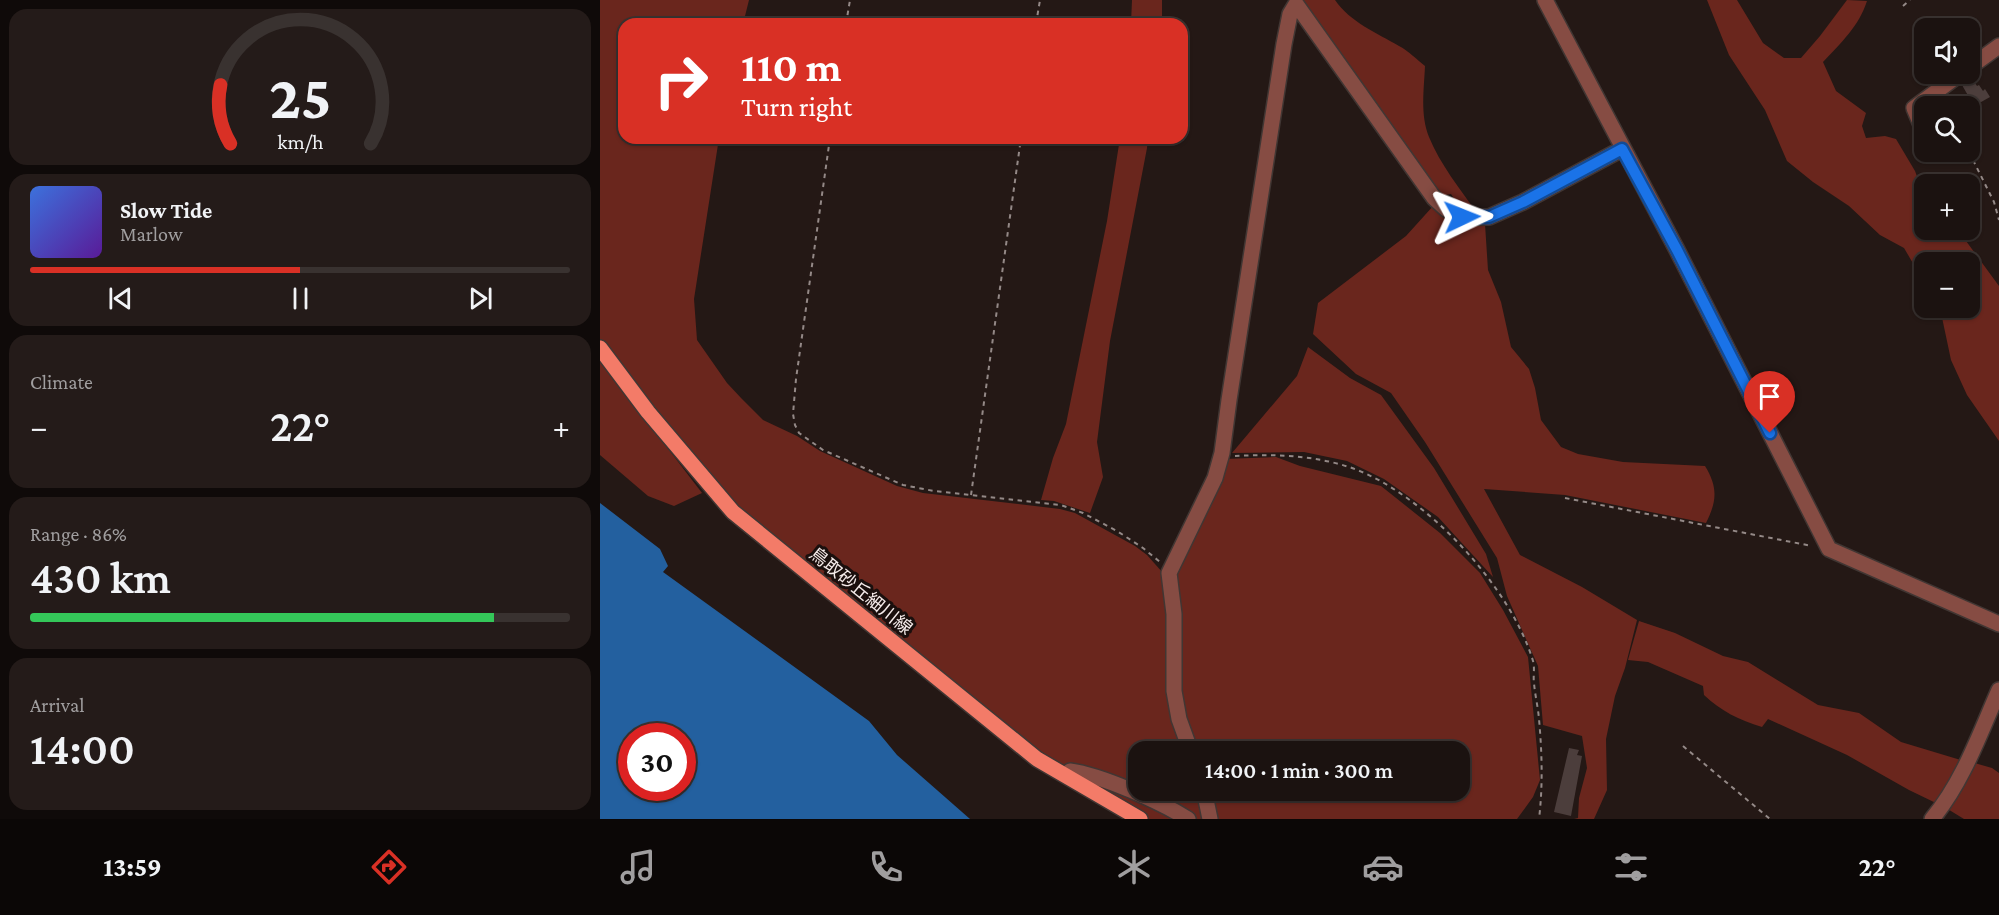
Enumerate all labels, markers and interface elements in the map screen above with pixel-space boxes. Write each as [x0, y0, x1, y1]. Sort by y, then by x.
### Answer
map controls [1914, 18, 1980, 318]
button: sound [1914, 18, 1980, 84]
icon: right [642, 42, 720, 120]
text: 110 m [741, 43, 842, 90]
text: 25 [269, 62, 331, 131]
text: Turn right [741, 92, 852, 122]
button: search [1914, 96, 1980, 162]
text: km/h [277, 130, 324, 154]
button: + [1914, 174, 1980, 240]
position arrow [1430, 185, 1494, 249]
text: Slow Tide [120, 198, 212, 223]
text: Marlow [120, 223, 183, 245]
button: − [1914, 252, 1980, 318]
icon: previous [104, 282, 137, 315]
icon: pause [284, 282, 317, 315]
icon: next [464, 282, 497, 315]
text: Climate [30, 371, 93, 393]
pin [1744, 371, 1795, 433]
icon: arrive [1753, 380, 1786, 413]
text: 22° [270, 401, 330, 451]
text: − [30, 408, 47, 445]
text: + [553, 408, 570, 445]
text: Range · 86% [30, 523, 127, 545]
street label: 鳥取砂丘細川線 [806, 544, 916, 638]
text: 430 km [30, 553, 171, 603]
text: Arrival [30, 694, 84, 716]
speed limit sign: 30 [618, 723, 696, 801]
text: 14:00 [30, 724, 135, 774]
text: 14:00 · 1 min · 300 m [1205, 758, 1393, 783]
icon: directions [368, 846, 410, 888]
icon: music [617, 846, 659, 888]
icon: phone [865, 846, 907, 888]
icon: climate [1113, 846, 1155, 888]
icon: car [1362, 846, 1404, 888]
icon: filters [1610, 846, 1652, 888]
text: 13:59 [103, 852, 162, 882]
text: 22° [1859, 852, 1896, 882]

